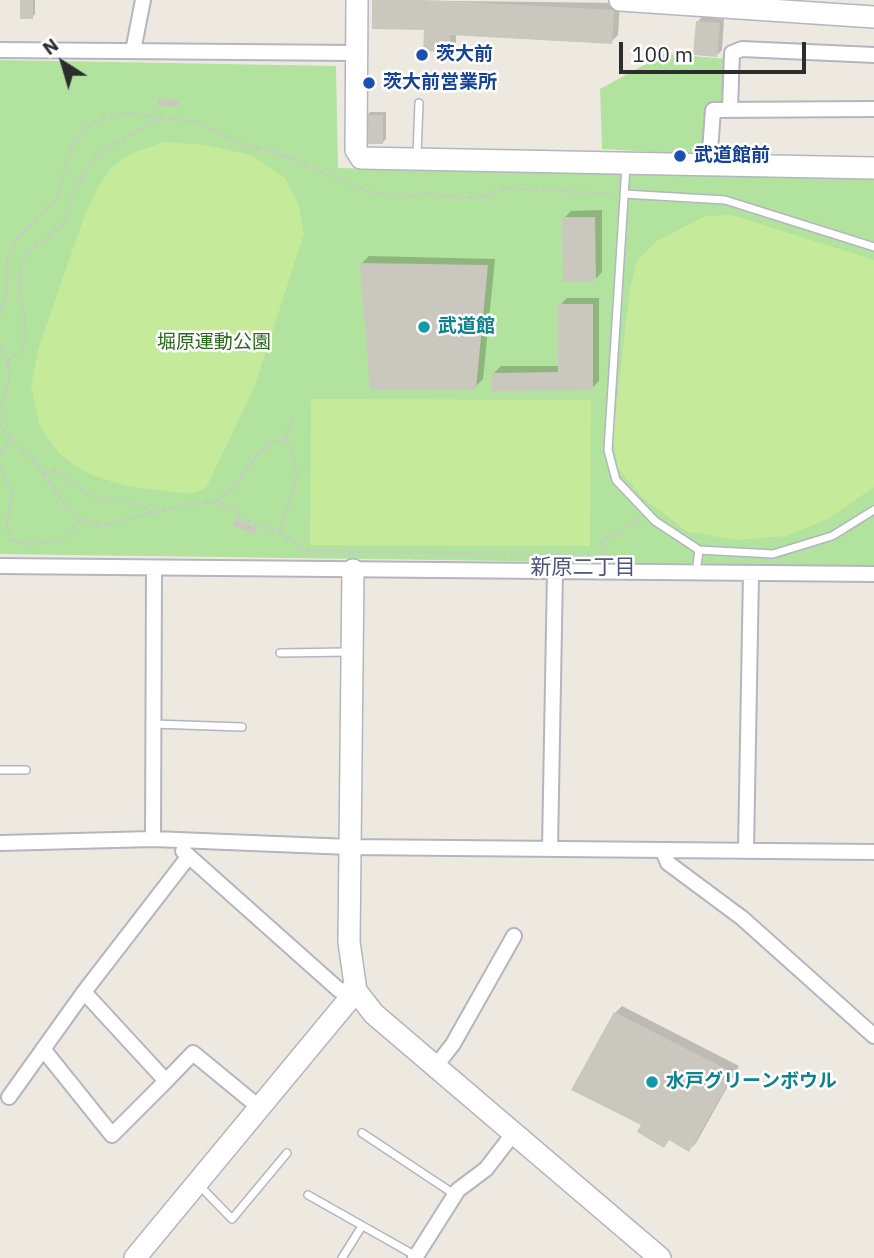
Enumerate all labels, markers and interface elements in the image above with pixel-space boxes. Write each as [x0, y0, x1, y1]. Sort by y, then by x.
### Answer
north arrow [28, 28, 98, 98]
scale bar [622, 28, 809, 72]
text: N [38, 33, 63, 60]
text: 100 m [632, 40, 693, 68]
place label: 茨大前 [436, 44, 493, 66]
marker: 茨大前 [414, 47, 430, 63]
place label: 茨大前営業所 [383, 72, 497, 94]
marker: 茨大前営業所 [361, 75, 377, 91]
place label: 武道館前 [694, 145, 770, 167]
marker: 武道館前 [672, 148, 688, 164]
place label: 武道館 [438, 316, 495, 338]
marker: 武道館 [416, 319, 432, 335]
park label: 堀原運動公園 [157, 332, 271, 354]
district label: 新原二丁目 [531, 555, 635, 581]
place label: 水戸グリーンボウル [666, 1071, 837, 1093]
marker: 水戸グリーンボウル [644, 1074, 660, 1090]

